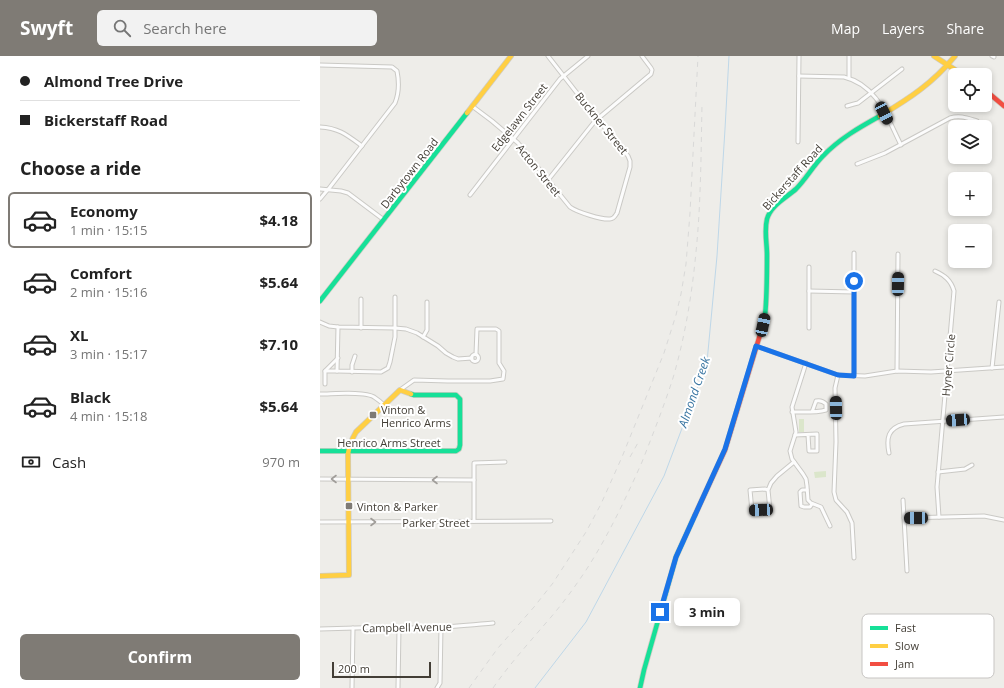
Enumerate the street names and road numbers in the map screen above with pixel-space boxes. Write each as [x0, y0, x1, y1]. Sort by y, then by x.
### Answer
street label: Edgelawn Street [488, 80, 550, 154]
street label: Buckner Street [572, 89, 632, 157]
street label: Darbytown Road [377, 135, 441, 211]
street label: Acton Street [513, 141, 565, 199]
street label: Bickerstaff Road [759, 141, 825, 213]
street label: Hyner Circle [938, 333, 958, 397]
street label: Henrico Arms Street [337, 435, 441, 450]
street label: Parker Street [402, 515, 470, 530]
street label: Campbell Avenue [362, 619, 452, 635]

